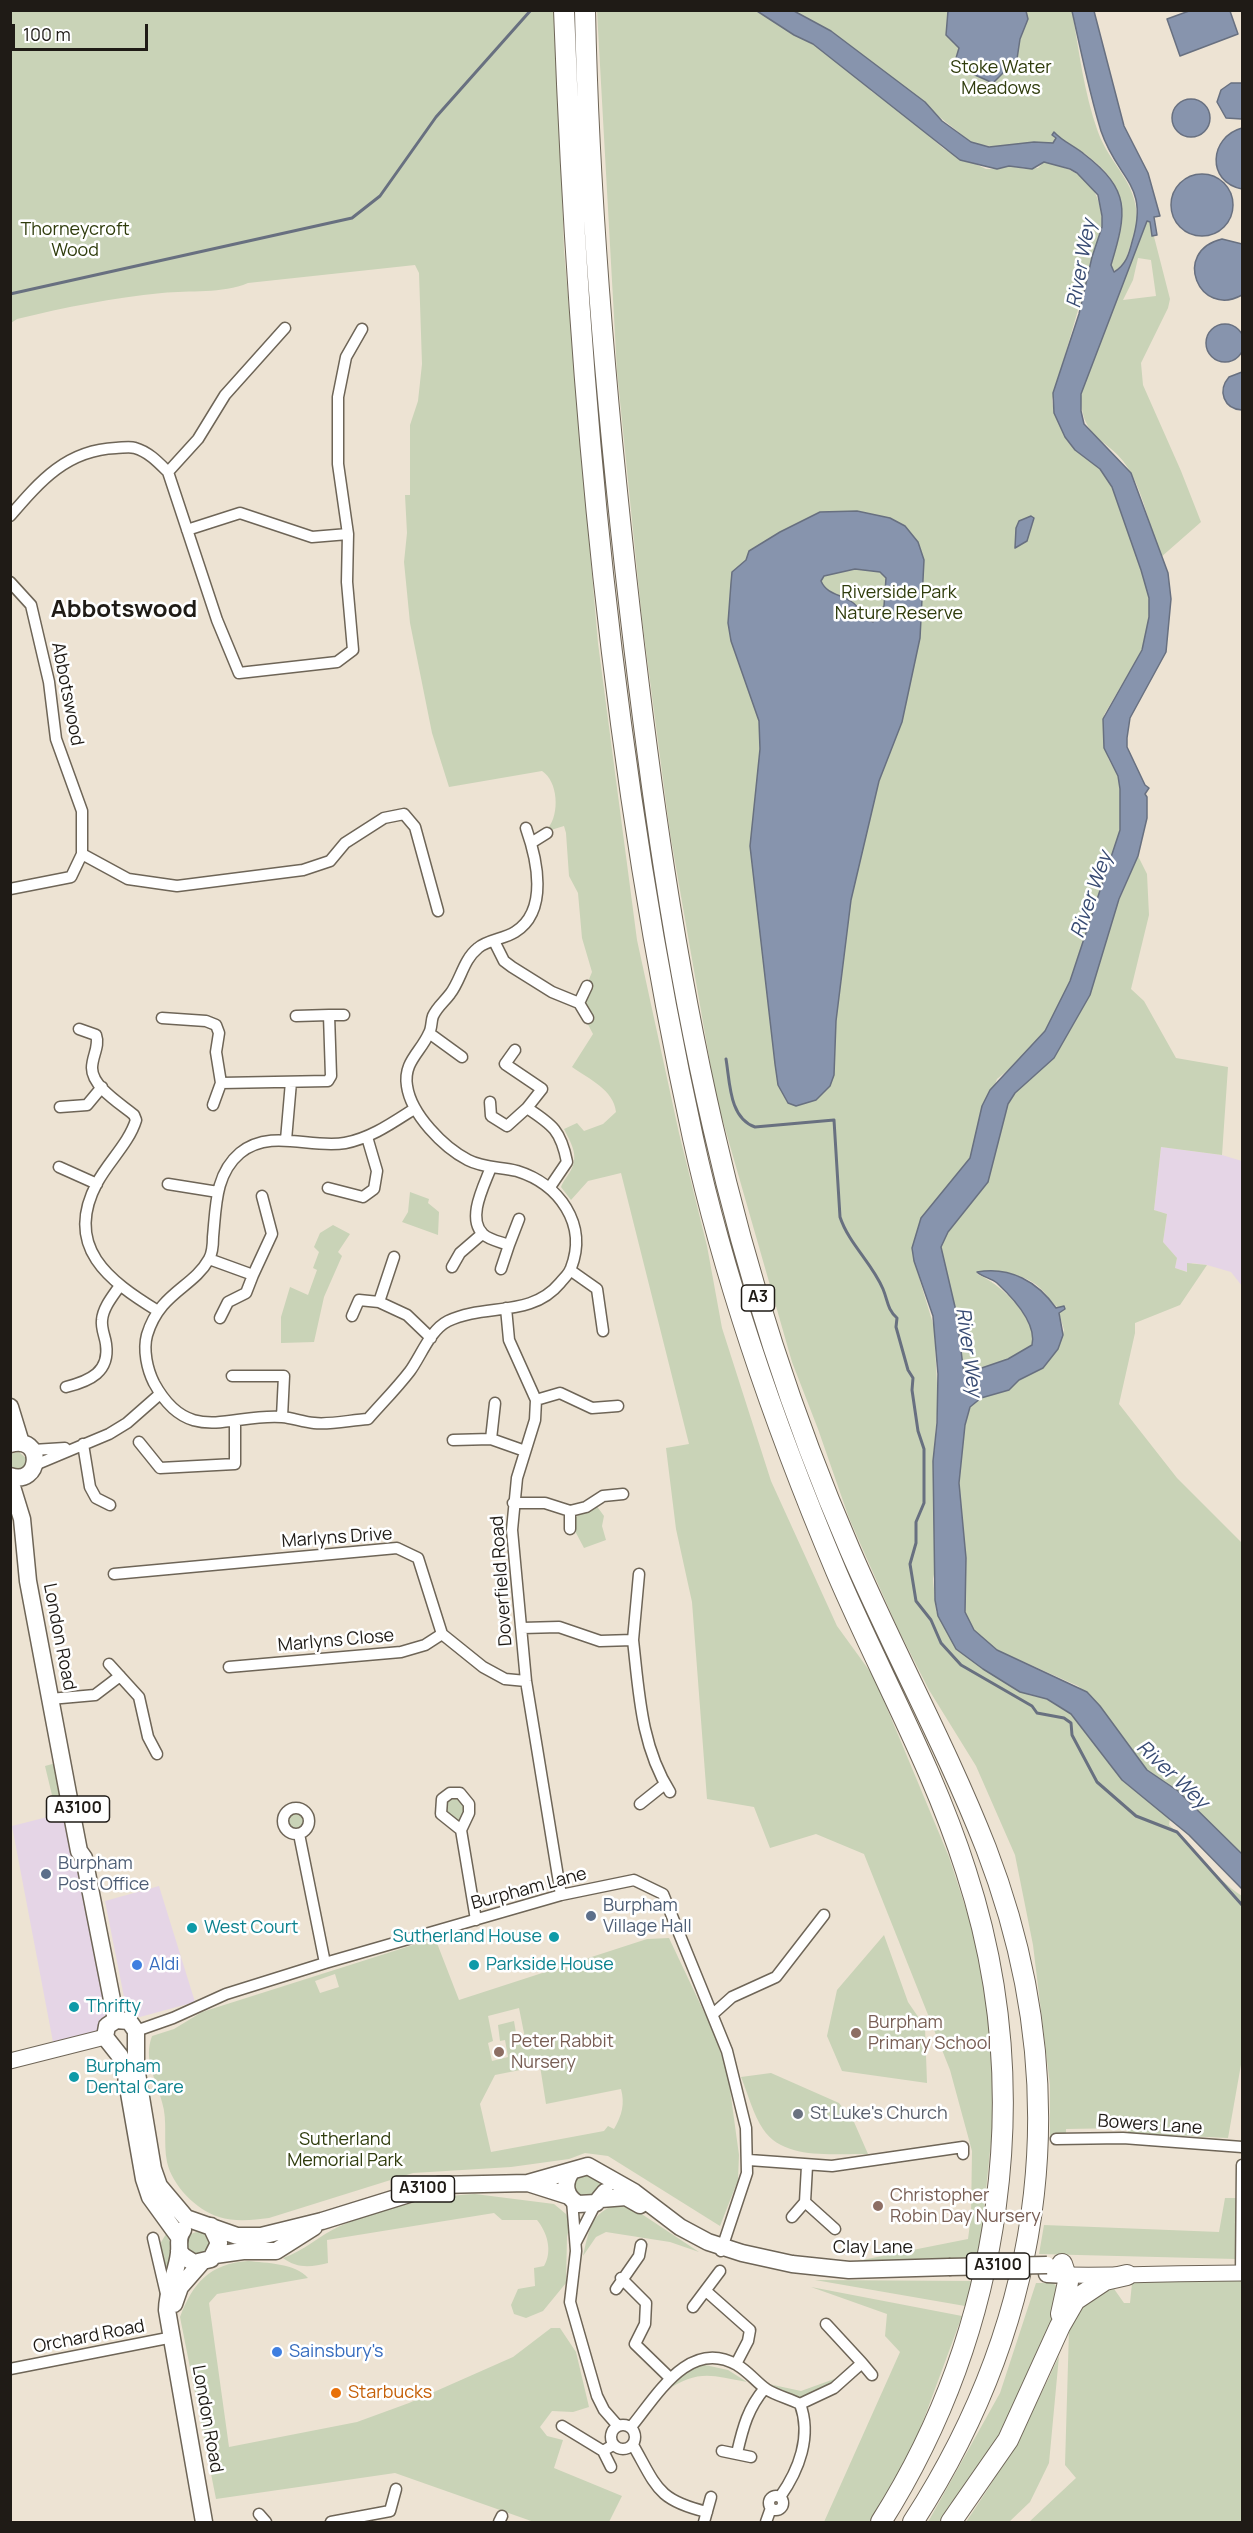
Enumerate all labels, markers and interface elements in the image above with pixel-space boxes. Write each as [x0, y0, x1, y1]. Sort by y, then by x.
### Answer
scale bar [15, 12, 152, 50]
text: 100 m [23, 22, 71, 46]
park label: Stoke Water Meadows [950, 57, 1052, 100]
water label: River Wey [1062, 218, 1102, 310]
park label: Thorneycroft Wood [20, 219, 130, 262]
park label: Riverside Park Nature Reserve [835, 582, 963, 624]
district label: Abbotswood [51, 596, 197, 624]
street label: Abbotswood [46, 640, 88, 748]
water label: River Wey [1066, 849, 1118, 941]
road number: A3 [742, 1285, 774, 1311]
water label: River Wey [950, 1306, 986, 1398]
street label: Doverfield Road [487, 1515, 517, 1647]
street label: Marlyns Drive [281, 1523, 393, 1553]
street label: London Road [38, 1582, 80, 1692]
street label: Marlyns Close [277, 1625, 395, 1657]
water label: River Wey [1131, 1736, 1213, 1814]
road number: A3100 [46, 1796, 110, 1822]
place label: Burpham Post Office [58, 1853, 149, 1896]
street label: Burpham Lane [469, 1863, 589, 1915]
marker: Burpham Post Office [39, 1867, 53, 1881]
place label: Burpham Village Hall [603, 1895, 692, 1938]
marker: Burpham Village Hall [584, 1909, 598, 1923]
place label: West Court [204, 1917, 298, 1939]
marker: West Court [185, 1921, 199, 1935]
place label: Sutherland House [393, 1926, 542, 1948]
marker: Sutherland House [547, 1930, 561, 1944]
place label: Aldi [149, 1954, 179, 1976]
place label: Parkside House [486, 1954, 614, 1976]
marker: Aldi [130, 1958, 144, 1972]
marker: Parkside House [467, 1958, 481, 1972]
place label: Thrifty [86, 1996, 141, 2018]
marker: Thrifty [67, 2000, 81, 2014]
place label: Burpham Primary School [868, 2012, 992, 2054]
marker: Burpham Primary School [849, 2026, 863, 2040]
place label: Peter Rabbit Nursery [511, 2031, 614, 2074]
marker: Peter Rabbit Nursery [492, 2045, 506, 2059]
place label: Burpham Dental Care [86, 2056, 184, 2098]
marker: Burpham Dental Care [67, 2070, 81, 2084]
place label: St Luke's Church [810, 2103, 948, 2125]
marker: St Luke's Church [791, 2107, 805, 2121]
street label: Bowers Lane [1097, 2111, 1203, 2139]
park label: Sutherland Memorial Park [287, 2129, 403, 2172]
road number: A3100 [392, 2176, 454, 2202]
place label: Christopher Robin Day Nursery [890, 2185, 1041, 2228]
marker: Christopher Robin Day Nursery [871, 2199, 885, 2213]
street label: Clay Lane [833, 2237, 913, 2259]
road number: A3100 [966, 2253, 1030, 2279]
street label: Orchard Road [31, 2316, 147, 2358]
place label: Sainsbury's [289, 2341, 384, 2363]
marker: Sainsbury's [270, 2345, 284, 2359]
street label: London Road [187, 2364, 227, 2474]
place label: Starbucks [348, 2382, 432, 2404]
marker: Starbucks [329, 2386, 343, 2400]

